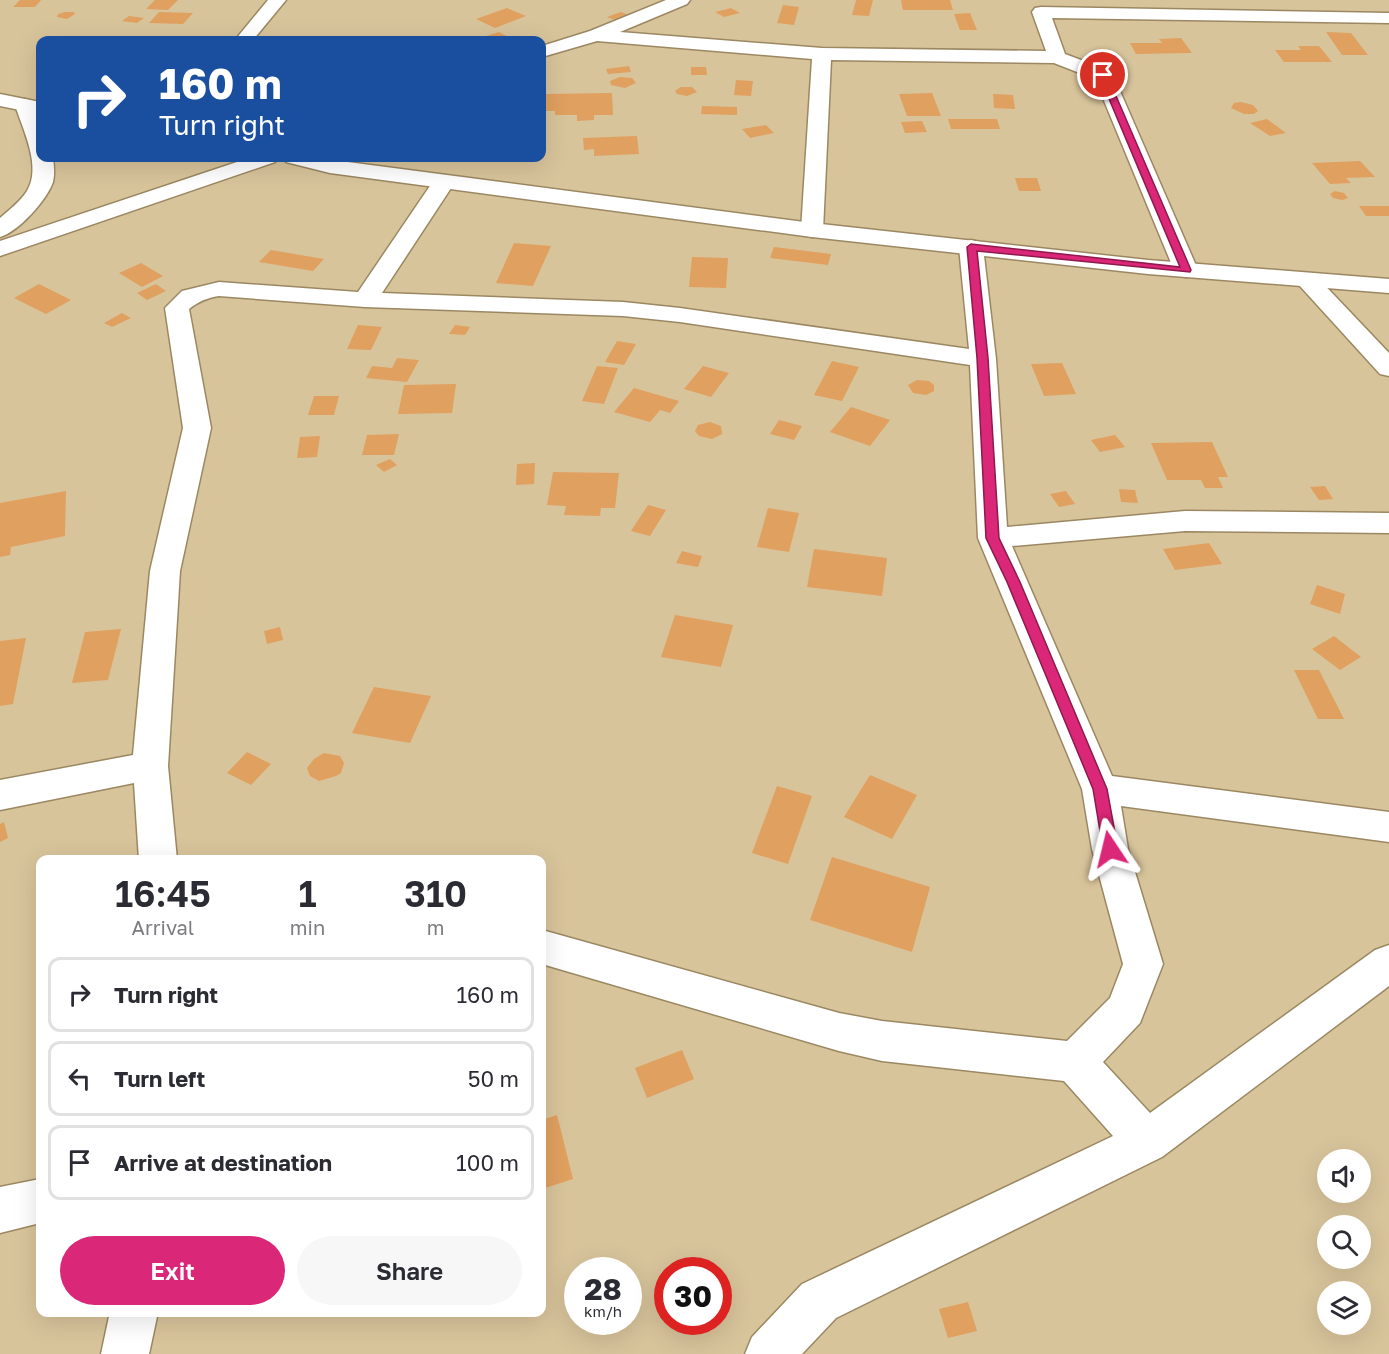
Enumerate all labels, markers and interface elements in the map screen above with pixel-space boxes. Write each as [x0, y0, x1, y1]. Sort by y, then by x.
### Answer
pin [1077, 49, 1128, 100]
text: 160 m [159, 58, 282, 108]
icon: arrive [1086, 58, 1119, 91]
icon: right [60, 60, 138, 138]
text: Turn right [159, 109, 285, 141]
position arrow [1078, 817, 1142, 881]
text: 16:45 [115, 872, 211, 915]
text: 1 [298, 872, 317, 915]
text: 310 [404, 872, 467, 915]
text: Arrival [132, 915, 194, 939]
text: min [290, 915, 325, 939]
text: m [427, 915, 444, 939]
icon: right [63, 978, 96, 1011]
text: Turn right [114, 981, 218, 1008]
text: 160 m [456, 981, 519, 1008]
icon: left [63, 1062, 96, 1095]
text: Turn left [114, 1065, 205, 1092]
text: 50 m [468, 1065, 519, 1092]
icon: arrive [63, 1146, 96, 1179]
text: Arrive at destination [114, 1149, 332, 1176]
text: 100 m [456, 1149, 519, 1176]
map controls [1317, 1149, 1371, 1335]
button: sound [1317, 1149, 1371, 1203]
button: search [1317, 1215, 1371, 1269]
button: Exit [60, 1236, 285, 1305]
button: Share [297, 1236, 522, 1305]
speed limit sign: 30 [654, 1257, 732, 1335]
text: 28 [584, 1271, 622, 1307]
button: layers [1317, 1281, 1371, 1335]
text: km/h [584, 1302, 622, 1320]

